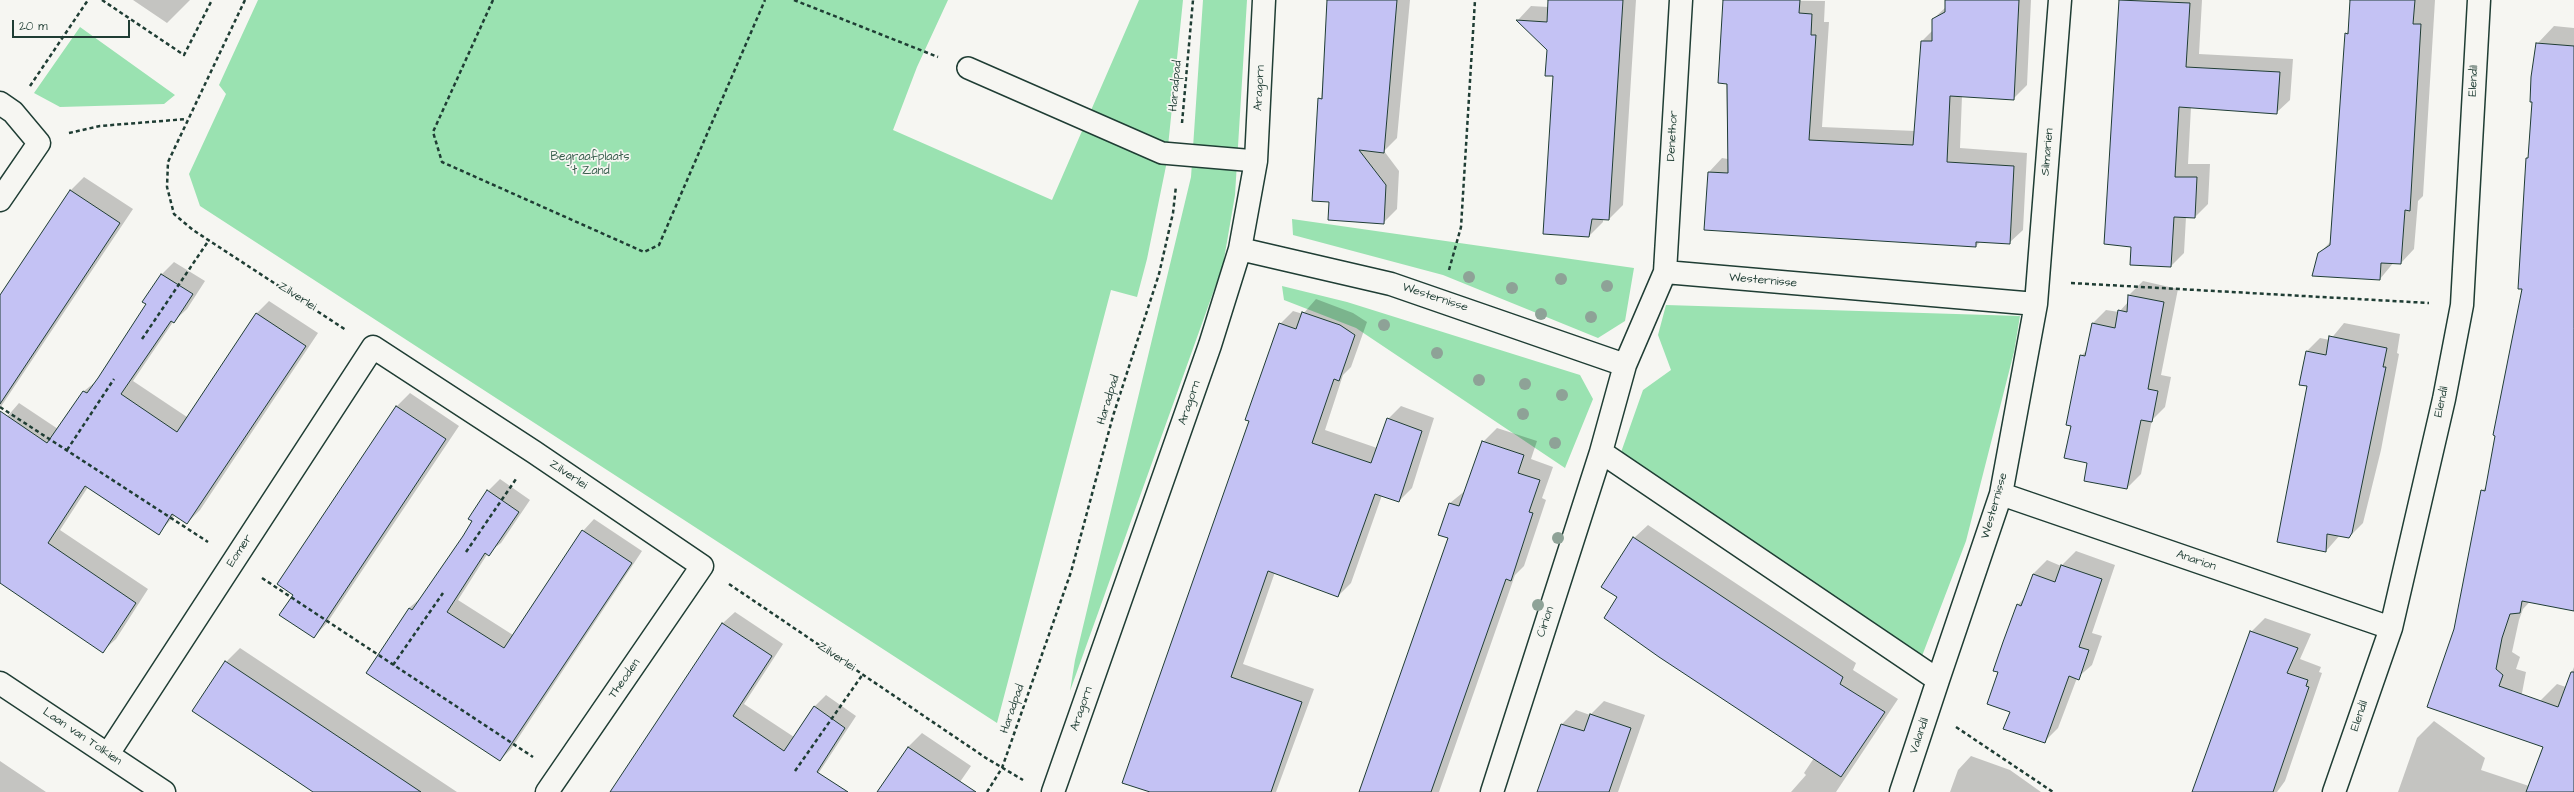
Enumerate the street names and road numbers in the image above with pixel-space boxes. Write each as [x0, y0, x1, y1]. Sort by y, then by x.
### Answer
street label: Haradpad [1167, 60, 1185, 112]
street label: Aragorn [1252, 65, 1268, 111]
street label: Elendil [2466, 65, 2482, 97]
street label: Denethor [1664, 110, 1682, 162]
street label: Silmarien [2039, 128, 2057, 176]
street label: Westernisse [1728, 271, 1798, 291]
street label: Zilverlei [275, 279, 319, 315]
street label: Westernisse [1400, 281, 1470, 315]
street label: Haradpad [1095, 373, 1123, 427]
street label: Aragorn [1176, 379, 1204, 427]
street label: Elendil [2432, 385, 2452, 419]
street label: Zilverlei [546, 457, 590, 493]
street label: Westernisse [1979, 471, 2011, 541]
street label: Eomer [224, 532, 256, 570]
street label: Anarion [2174, 548, 2218, 574]
street label: Cirion [1534, 605, 1558, 639]
street label: Zilverlei [814, 639, 858, 675]
street label: Theoden [606, 656, 644, 702]
street label: Haradpad [998, 682, 1028, 736]
street label: Aragorn [1068, 685, 1096, 733]
street label: Elendil [2348, 699, 2372, 733]
street label: Laan van Tolkien [40, 705, 124, 769]
street label: Valandil [1907, 716, 1933, 756]

